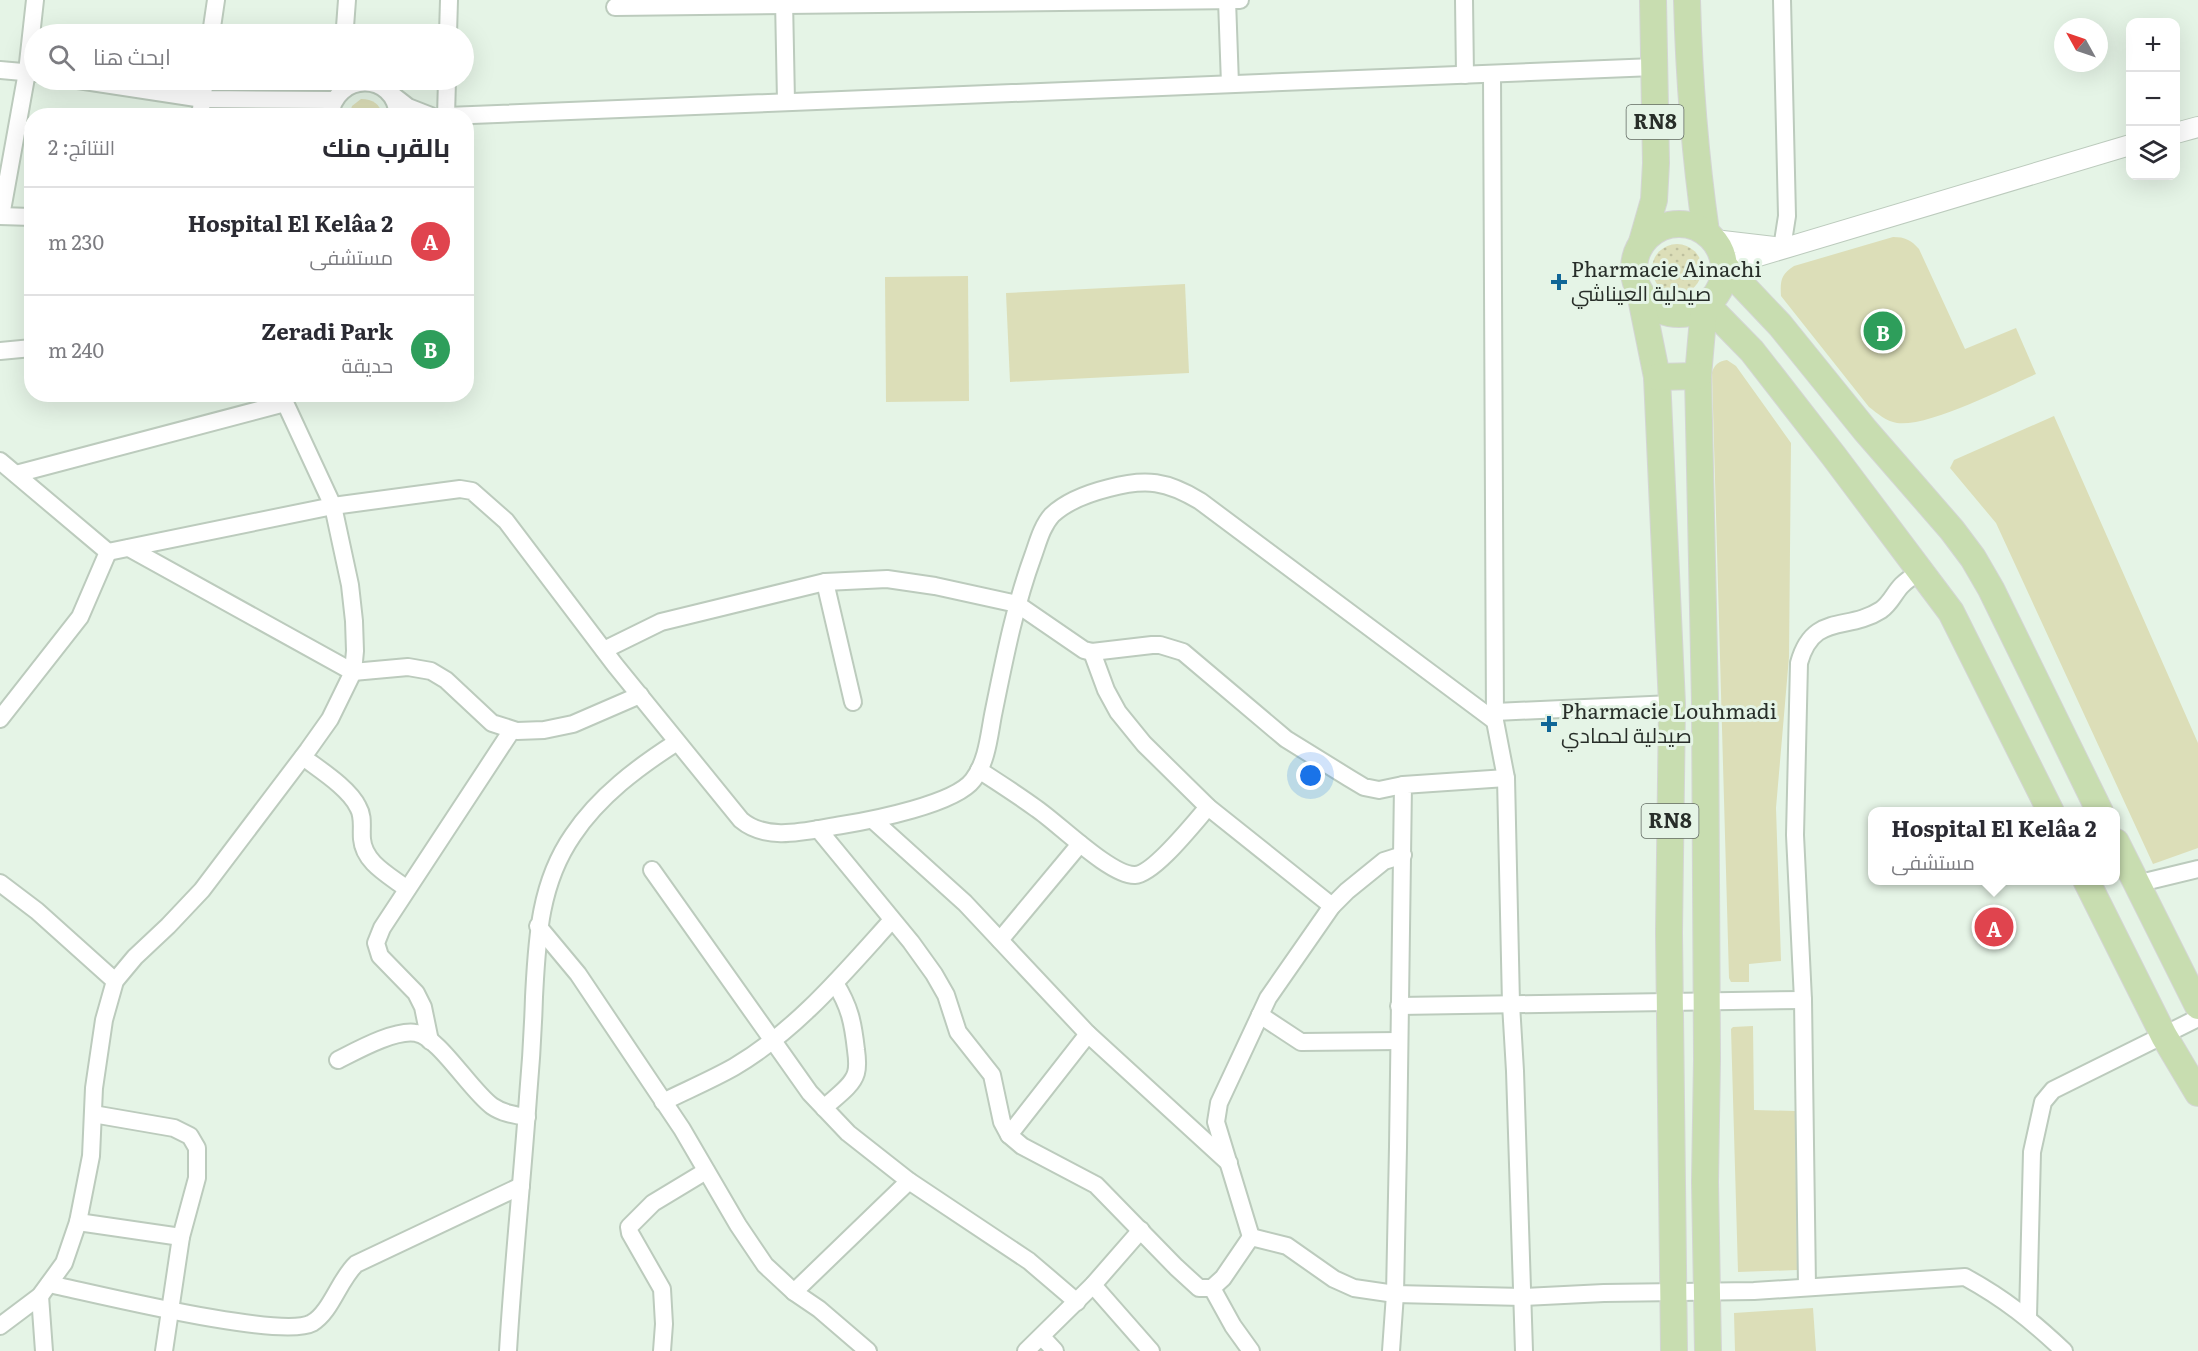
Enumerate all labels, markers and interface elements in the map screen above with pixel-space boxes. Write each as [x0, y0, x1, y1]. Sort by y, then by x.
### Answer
north arrow [2054, 18, 2108, 72]
map controls [2126, 18, 2180, 180]
button: + [2126, 18, 2180, 72]
search box [24, 24, 474, 90]
text: ابحث هنا [93, 39, 171, 72]
icon: search [45, 41, 78, 74]
button: − [2126, 72, 2180, 126]
road number: RN8 [1626, 105, 1684, 139]
text: بالقرب منك [322, 126, 450, 165]
button: layers [2126, 126, 2180, 180]
text: النتائج: 2 [48, 131, 115, 161]
text: Hospital El Kelâa 2 [188, 206, 393, 239]
text: 230 m [48, 226, 104, 256]
text: A [423, 226, 438, 256]
text: مستشفى [309, 241, 393, 271]
place label: Pharmacie Ainachi صيدلية العيناشي [1571, 252, 1761, 309]
marker: Pharmacie Ainachi صيدلية العيناشي [1552, 275, 1566, 289]
pin: B [1864, 308, 1902, 354]
text: Zeradi Park [261, 314, 393, 347]
text: 240 m [48, 334, 104, 364]
text: B [424, 334, 437, 364]
text: حديقة [342, 349, 393, 379]
place label: Pharmacie Louhmadi صيدلية لحمادي [1561, 694, 1777, 752]
marker: Pharmacie Louhmadi صيدلية لحمادي [1542, 717, 1556, 731]
your location [1296, 761, 1325, 790]
road number: RN8 [1642, 804, 1698, 838]
popup [1868, 807, 2120, 885]
text: Hospital El Kelâa 2 [1891, 811, 2097, 844]
text: مستشفى [1891, 846, 1975, 876]
pin: A [1974, 904, 2014, 950]

